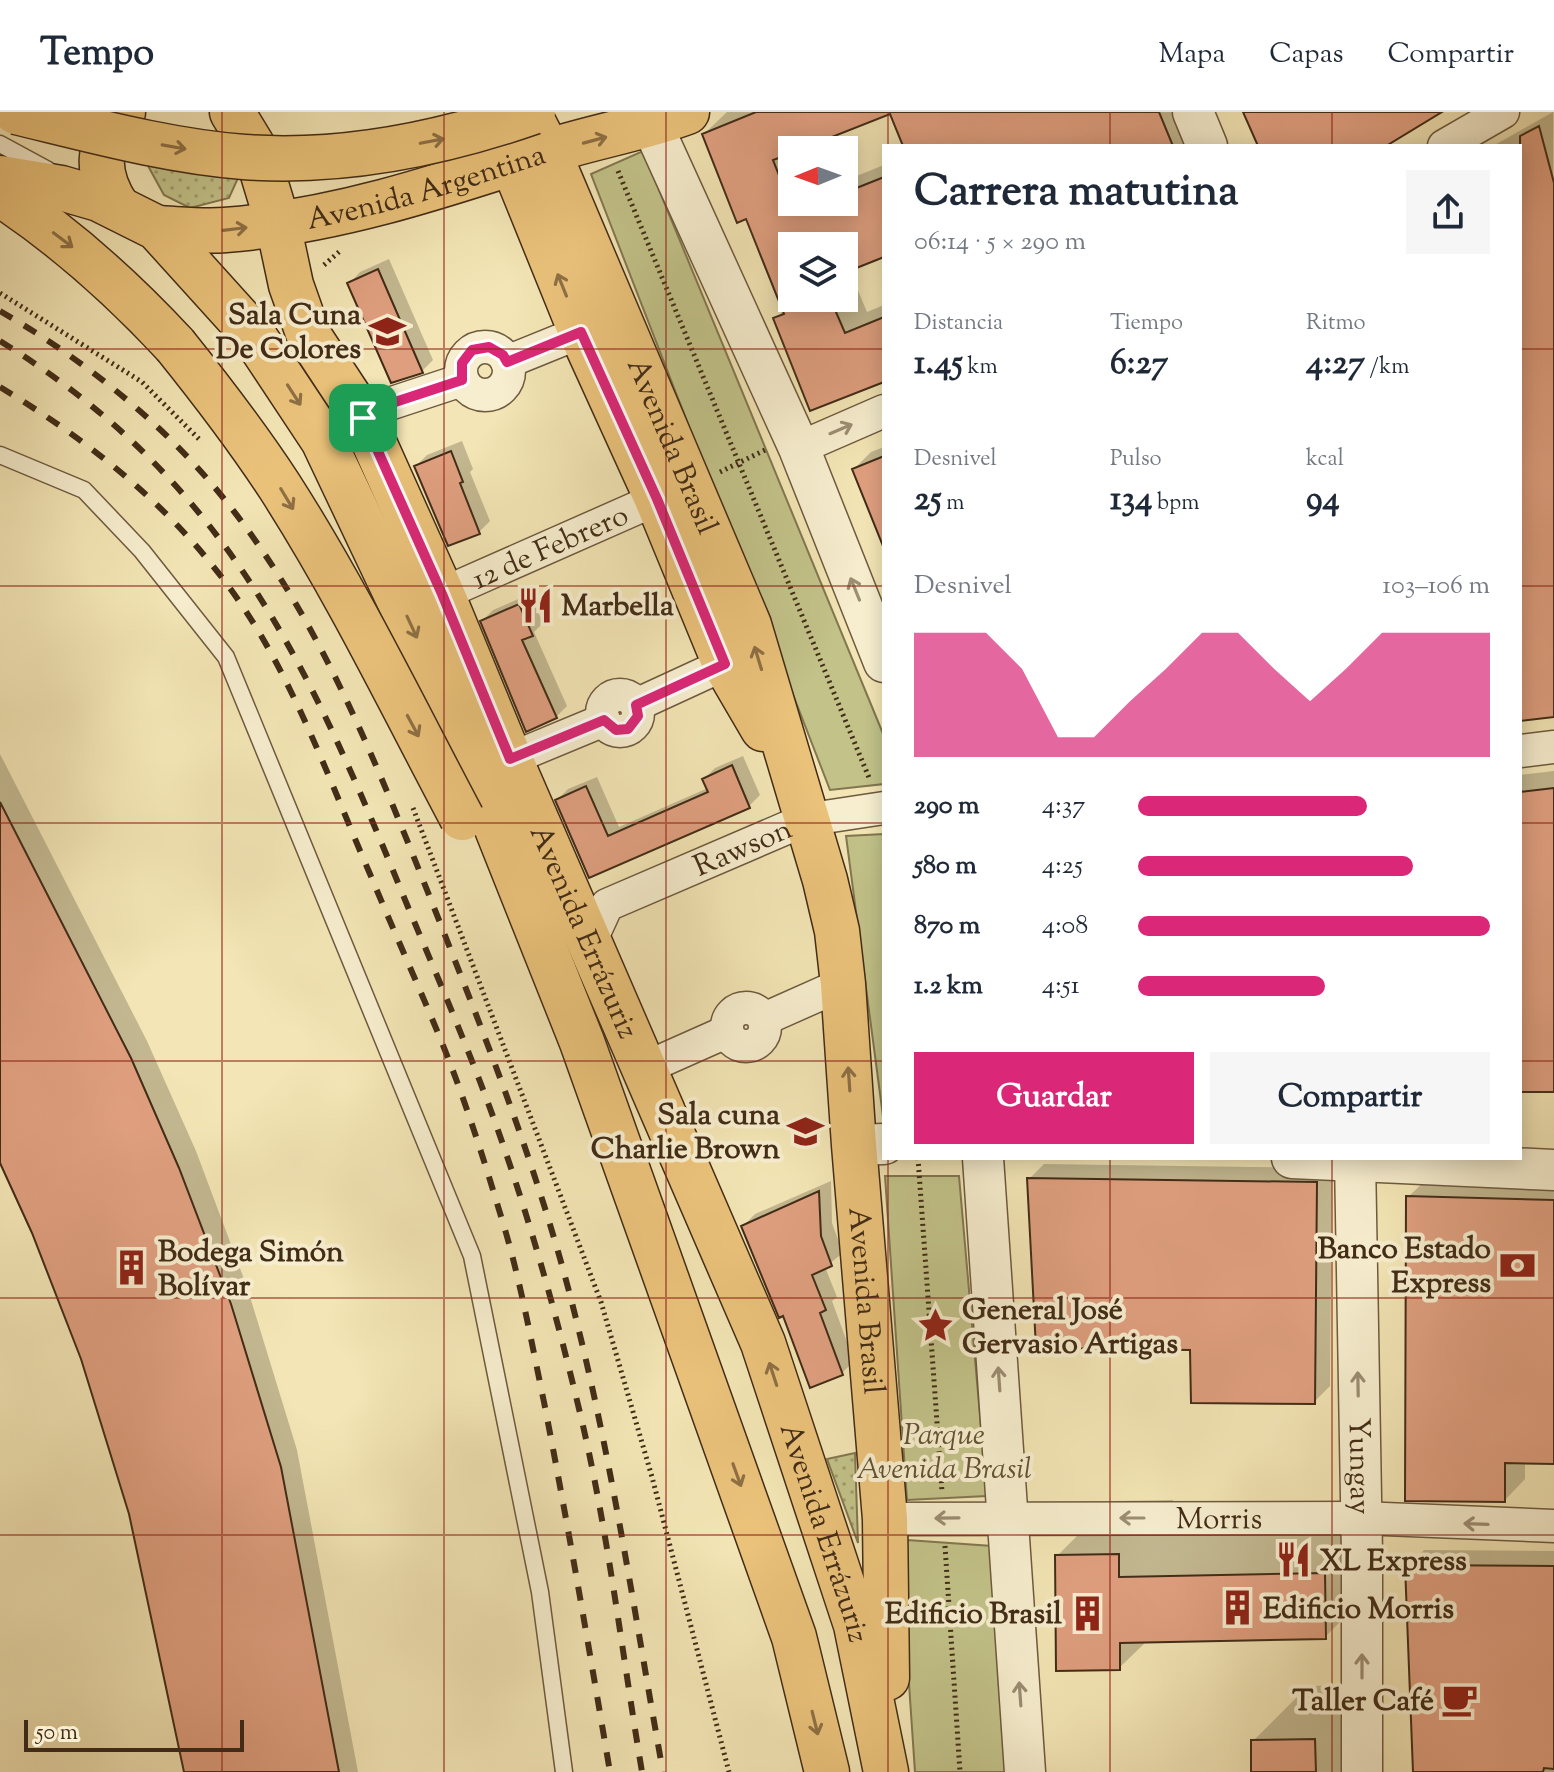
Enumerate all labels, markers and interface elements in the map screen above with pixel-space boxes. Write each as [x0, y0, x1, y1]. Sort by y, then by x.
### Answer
text: Tempo [40, 28, 154, 82]
text: Mapa [1159, 35, 1225, 75]
text: Capas [1269, 35, 1344, 75]
text: Compartir [1388, 35, 1514, 75]
one-way arrow [582, 131, 608, 146]
one-way arrow [419, 133, 445, 148]
street label: Avenida Argentina [303, 135, 552, 243]
north arrow [778, 136, 858, 216]
map controls [778, 136, 858, 312]
one-way arrow [161, 141, 186, 156]
text: Carrera matutina [914, 162, 1239, 225]
button: share [1406, 170, 1490, 254]
one-way arrow [221, 221, 248, 236]
text: 06:14 · 5 × 290 m [914, 224, 1086, 261]
one-way arrow [52, 232, 73, 249]
button: layers [778, 232, 858, 312]
one-way arrow [554, 273, 569, 298]
place label: Sala Cuna De Colores [216, 295, 361, 372]
text: Distancia [914, 308, 1003, 340]
text: Tiempo [1110, 308, 1183, 340]
text: Ritmo [1306, 308, 1365, 340]
school or university icon: Sala Cuna De Colores [368, 312, 406, 350]
text: 1.45 [914, 340, 963, 389]
text: 6:27 [1110, 340, 1168, 389]
text: 4:27 [1306, 340, 1365, 389]
street label: Avenida Brasil [614, 352, 727, 541]
text: km [963, 352, 998, 384]
text: /km [1365, 352, 1409, 384]
one-way arrow [286, 384, 302, 406]
pin [329, 384, 397, 452]
icon: arrive [341, 396, 385, 440]
one-way arrow [828, 421, 853, 435]
text: Desnivel [914, 444, 997, 476]
text: Pulso [1110, 444, 1162, 476]
text: kcal [1306, 444, 1344, 476]
text: 25 [914, 476, 942, 525]
text: 134 [1110, 476, 1152, 525]
text: 94 [1306, 476, 1340, 525]
one-way arrow [279, 487, 295, 510]
text: m [942, 488, 964, 520]
text: bpm [1152, 488, 1199, 520]
street label: 12 de Febrero [466, 495, 636, 602]
text: Desnivel [914, 568, 1012, 605]
text: 103–106 m [1382, 568, 1490, 605]
one-way arrow [847, 577, 861, 602]
restaurant icon: Marbella [516, 586, 554, 624]
place label: Marbella [561, 586, 674, 629]
one-way arrow [405, 614, 420, 638]
one-way arrow [750, 645, 765, 671]
one-way arrow [406, 714, 422, 737]
text: 290 m [914, 788, 980, 825]
text: 4:37 [1042, 788, 1085, 825]
street label: Rawson [687, 809, 800, 889]
street label: Avenida Errázuriz [517, 819, 648, 1046]
text: 580 m [914, 848, 977, 885]
text: 4:25 [1042, 848, 1083, 885]
text: 870 m [914, 908, 980, 945]
text: 4:08 [1042, 908, 1088, 945]
text: 1.2 km [914, 968, 983, 1005]
text: 4:51 [1042, 968, 1080, 1005]
button: Guardar [914, 1052, 1194, 1144]
button: Compartir [1210, 1052, 1490, 1144]
one-way arrow [841, 1067, 856, 1093]
place label: Sala cuna Charlie Brown [591, 1095, 780, 1172]
school or university icon: Sala cuna Charlie Brown [787, 1112, 825, 1150]
street label: Avenida Brasil [835, 1206, 894, 1396]
place label: Banco Estado Express [1318, 1229, 1491, 1306]
place label: Bodega Simón Bolívar [158, 1232, 344, 1309]
bank icon: Banco Estado Express [1498, 1246, 1536, 1284]
building icon: Bodega Simón Bolívar [113, 1249, 151, 1287]
place label: General José Gervasio Artigas [962, 1290, 1178, 1367]
place icon: General José Gervasio Artigas [917, 1307, 955, 1345]
one-way arrow [765, 1362, 780, 1388]
one-way arrow [991, 1366, 1006, 1393]
one-way arrow [1350, 1371, 1366, 1398]
park label: Parque Avenida Brasil [856, 1415, 1032, 1492]
street label: Yungay [1336, 1417, 1380, 1515]
street label: Avenida Errázuriz [767, 1418, 878, 1647]
one-way arrow [730, 1462, 745, 1487]
street label: Morris [1176, 1499, 1262, 1542]
one-way arrow [934, 1510, 961, 1526]
one-way arrow [1119, 1510, 1146, 1526]
one-way arrow [1463, 1516, 1490, 1531]
restaurant icon: XL Express [1275, 1541, 1313, 1579]
place label: XL Express [1320, 1541, 1467, 1584]
building icon: Edificio Morris [1218, 1589, 1256, 1627]
place label: Edificio Morris [1263, 1589, 1454, 1632]
place label: Edificio Brasil [885, 1594, 1063, 1637]
building icon: Edificio Brasil [1069, 1594, 1107, 1632]
one-way arrow [1354, 1653, 1370, 1680]
one-way arrow [1012, 1681, 1027, 1708]
place label: Taller Café [1292, 1681, 1434, 1724]
cafe icon: Taller Café [1441, 1681, 1479, 1719]
one-way arrow [808, 1709, 823, 1735]
scale bar [24, 1716, 244, 1752]
text: 50 m [36, 1718, 78, 1750]

